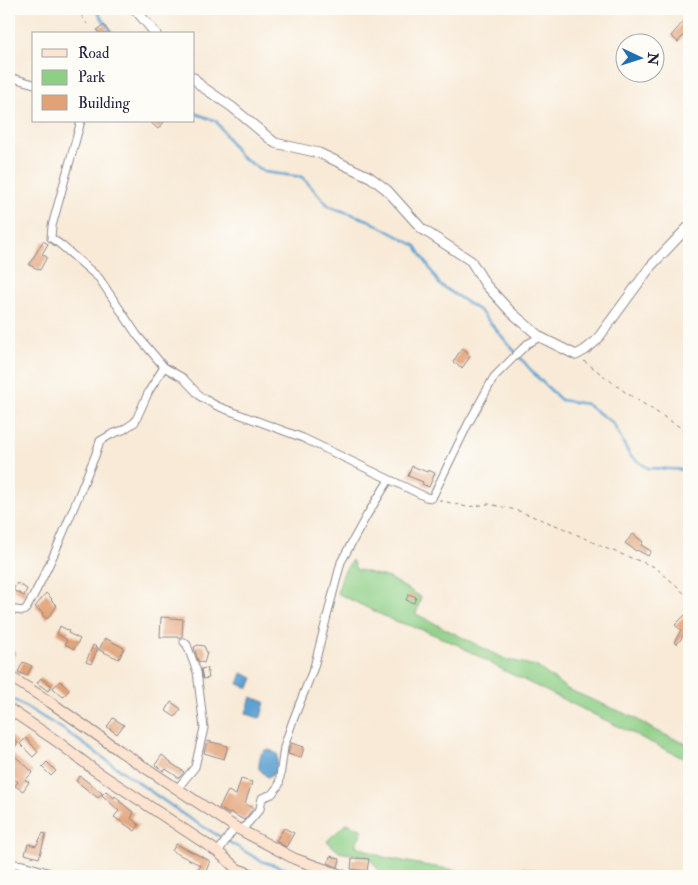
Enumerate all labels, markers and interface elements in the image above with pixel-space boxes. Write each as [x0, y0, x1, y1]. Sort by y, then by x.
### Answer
legend [32, 32, 195, 122]
north arrow [616, 32, 666, 82]
text: Road [78, 44, 110, 63]
text: N [644, 51, 661, 66]
text: Park [78, 68, 105, 87]
text: Building [78, 94, 130, 113]

